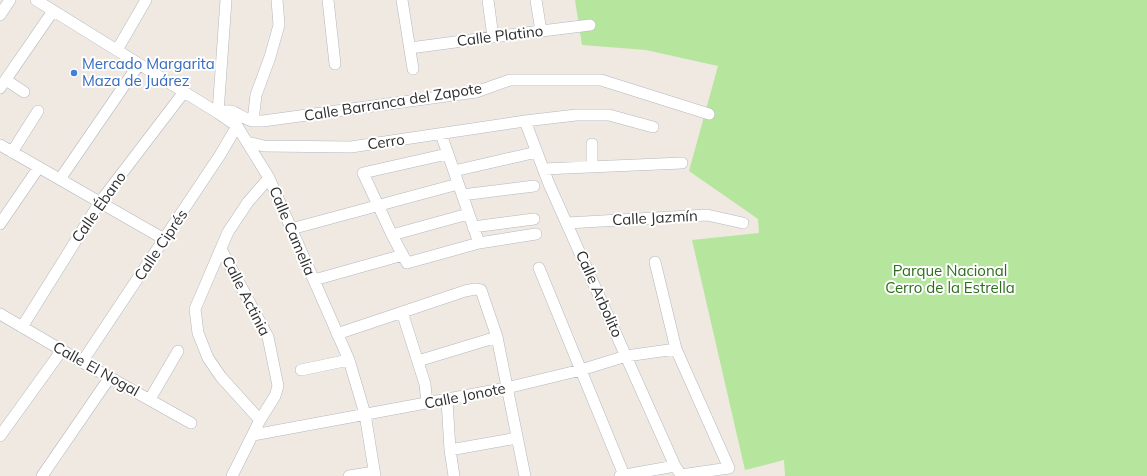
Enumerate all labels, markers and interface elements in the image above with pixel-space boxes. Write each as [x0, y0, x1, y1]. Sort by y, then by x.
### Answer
street label: Calle Platino [456, 21, 544, 50]
place label: Mercado Margarita Maza de Juárez [82, 54, 215, 90]
marker: Mercado Margarita Maza de Juárez [69, 68, 79, 78]
street label: Calle Barranca del Zapote [303, 78, 483, 125]
street label: Cerro [366, 130, 406, 154]
street label: Calle Ébano [67, 168, 130, 246]
street label: Calle Camelia [265, 183, 320, 278]
street label: Calle Ciprés [130, 205, 191, 284]
street label: Calle Jazmín [612, 206, 698, 229]
street label: Calle Arbolito [572, 247, 627, 340]
street label: Calle Actinia [218, 253, 275, 339]
park label: Parque Nacional Cerro de la Estrella [885, 261, 1015, 297]
street label: Calle El Nogal [50, 337, 143, 400]
street label: Calle Jonote [423, 378, 507, 413]

